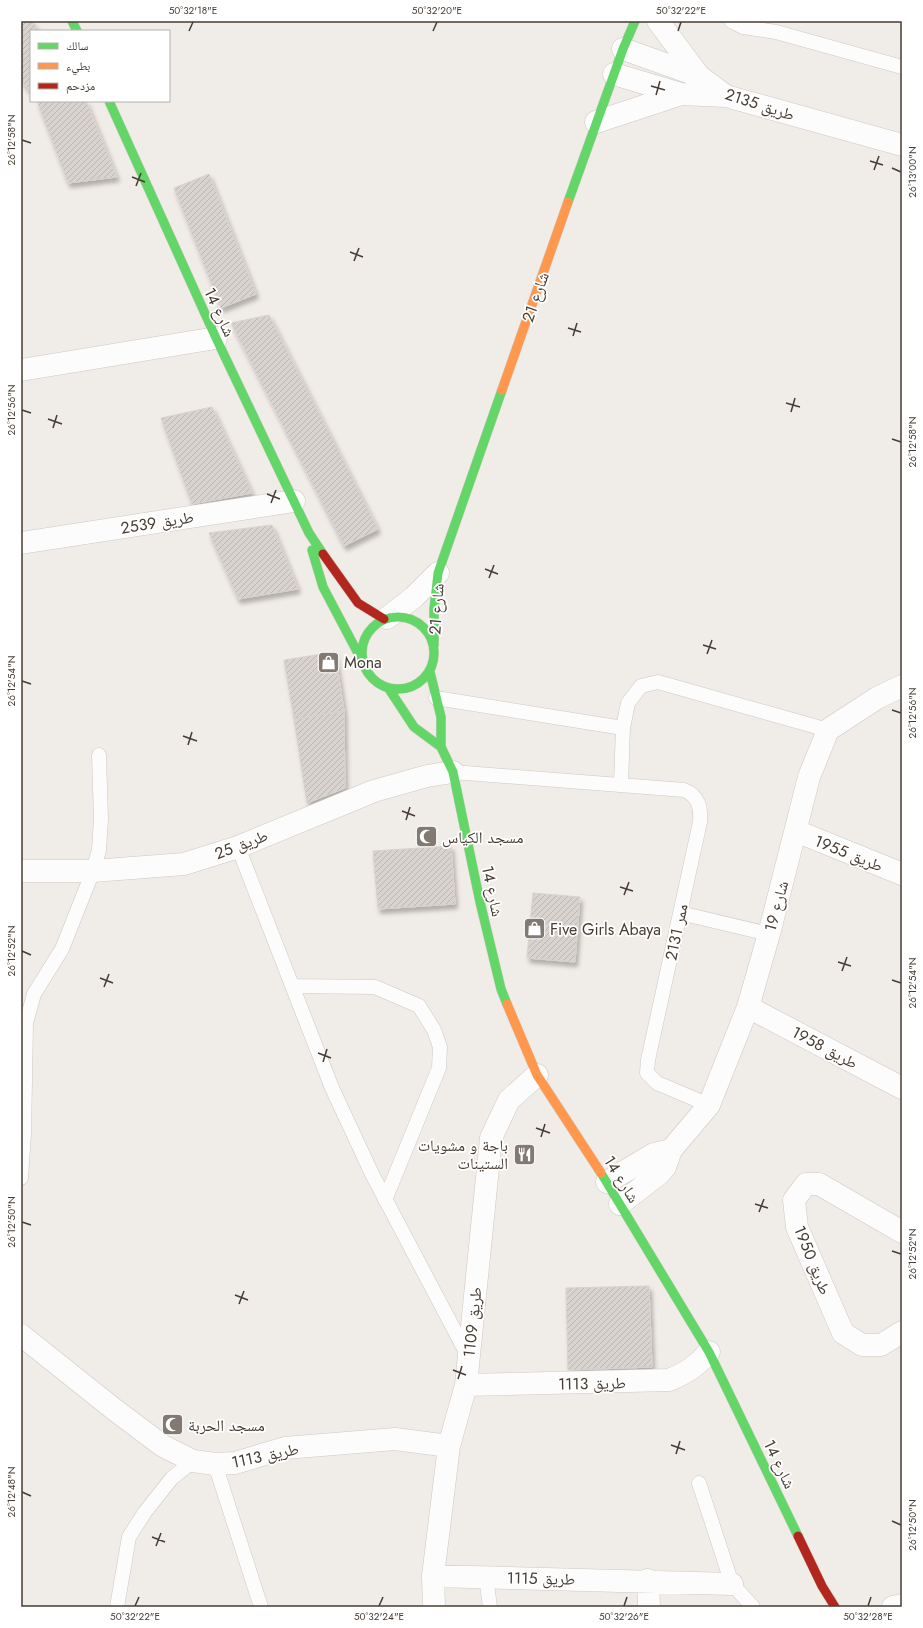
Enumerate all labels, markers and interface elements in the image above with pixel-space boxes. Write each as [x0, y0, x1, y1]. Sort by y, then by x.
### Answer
text: 50°32'18"E [169, 3, 217, 18]
text: 50°32'20"E [412, 3, 462, 18]
text: 50°32'22"E [656, 3, 706, 18]
legend [30, 30, 170, 102]
text: سالك [66, 37, 88, 55]
text: بطيء [66, 57, 90, 76]
text: مزدحم [66, 77, 95, 95]
street label: طريق 2135 [722, 82, 797, 126]
text: 26°12'58"N [4, 115, 19, 165]
text: 26°13'00"N [905, 146, 920, 198]
street label: شارع 21 [516, 269, 555, 325]
street label: شارع 14 [198, 284, 241, 341]
text: 26°12'56"N [4, 384, 19, 436]
text: 26°12'58"N [905, 417, 920, 467]
street label: طريق 2539 [119, 505, 195, 540]
street label: شارع 21 [423, 583, 450, 636]
shop icon: Mona [315, 649, 341, 675]
place label: Mona [344, 651, 382, 674]
text: 26°12'54"N [4, 655, 19, 707]
text: 26°12'56"N [905, 687, 920, 739]
street label: طريق 25 [211, 824, 271, 865]
mosque icon: مسجد الكياس [413, 824, 439, 850]
place label: مسجد الكياس [442, 826, 524, 849]
street label: طريق 1955 [811, 829, 887, 878]
street label: شارع 14 [476, 863, 509, 919]
street label: شارع 19 [759, 878, 794, 934]
street label: ممر 2131 [659, 902, 694, 963]
shop icon: Five Girls Abaya [522, 916, 548, 942]
place label: Five Girls Abaya [550, 918, 661, 941]
text: 26°12'52"N [4, 926, 19, 977]
text: 26°12'54"N [905, 957, 920, 1009]
street label: طريق 1958 [788, 1020, 862, 1074]
place label: باجة و مشويات الستينات [418, 1134, 508, 1175]
restaurant icon: باجة و مشويات الستينات [511, 1141, 537, 1167]
street label: شارع 14 [598, 1151, 645, 1207]
text: 26°12'50"N [4, 1196, 19, 1248]
street label: طريق 1950 [788, 1222, 837, 1298]
text: 26°12'52"N [905, 1229, 920, 1280]
street label: طريق 1109 [457, 1286, 488, 1358]
street label: طريق 1113 [558, 1371, 626, 1396]
mosque icon: مسجد الحربة [159, 1412, 185, 1438]
place label: مسجد الحربة [188, 1414, 265, 1437]
street label: شارع 14 [758, 1436, 801, 1493]
street label: طريق 1113 [229, 1437, 301, 1474]
text: 26°12'48"N [4, 1467, 19, 1517]
text: 26°12'50"N [905, 1499, 920, 1551]
street label: طريق 1115 [507, 1566, 575, 1591]
text: 50°32'22"E [110, 1609, 160, 1624]
text: 50°32'24"E [354, 1609, 404, 1624]
text: 50°32'26"E [599, 1609, 649, 1624]
text: 50°32'28"E [843, 1609, 893, 1624]

